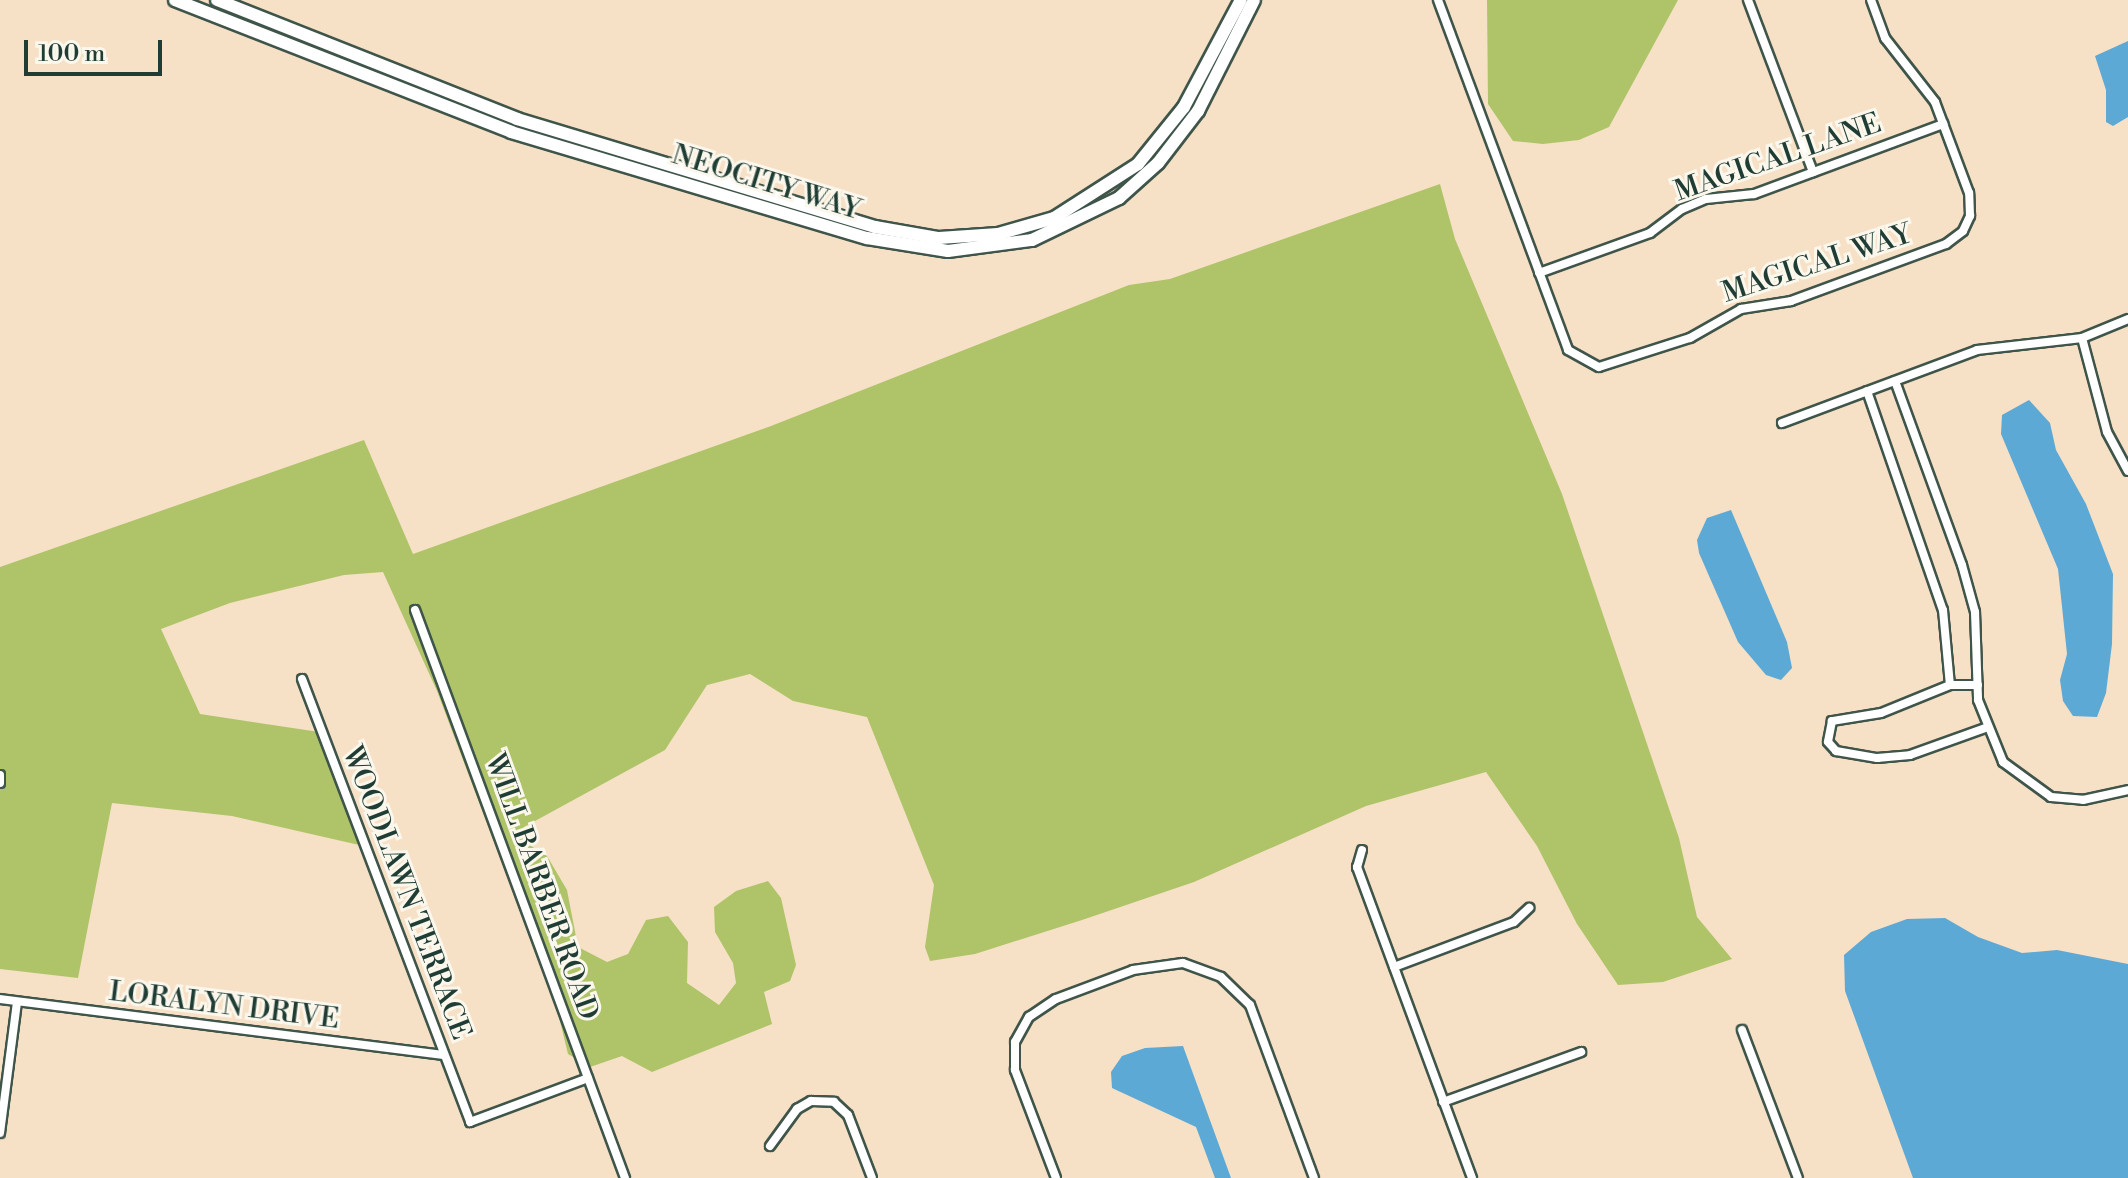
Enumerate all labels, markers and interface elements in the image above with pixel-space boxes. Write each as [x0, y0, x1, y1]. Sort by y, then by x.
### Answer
scale bar [28, 24, 166, 74]
text: 100 m [38, 39, 105, 69]
street label: MAGICAL LANE [1670, 107, 1886, 209]
street label: NEOCITY WAY [668, 138, 864, 228]
street label: MAGICAL WAY [1718, 218, 1916, 310]
street label: WOODLAWN TERRACE [335, 742, 477, 1044]
street label: WILL BARBER ROAD [477, 749, 605, 1025]
street label: LORALYN DRIVE [107, 975, 341, 1037]

